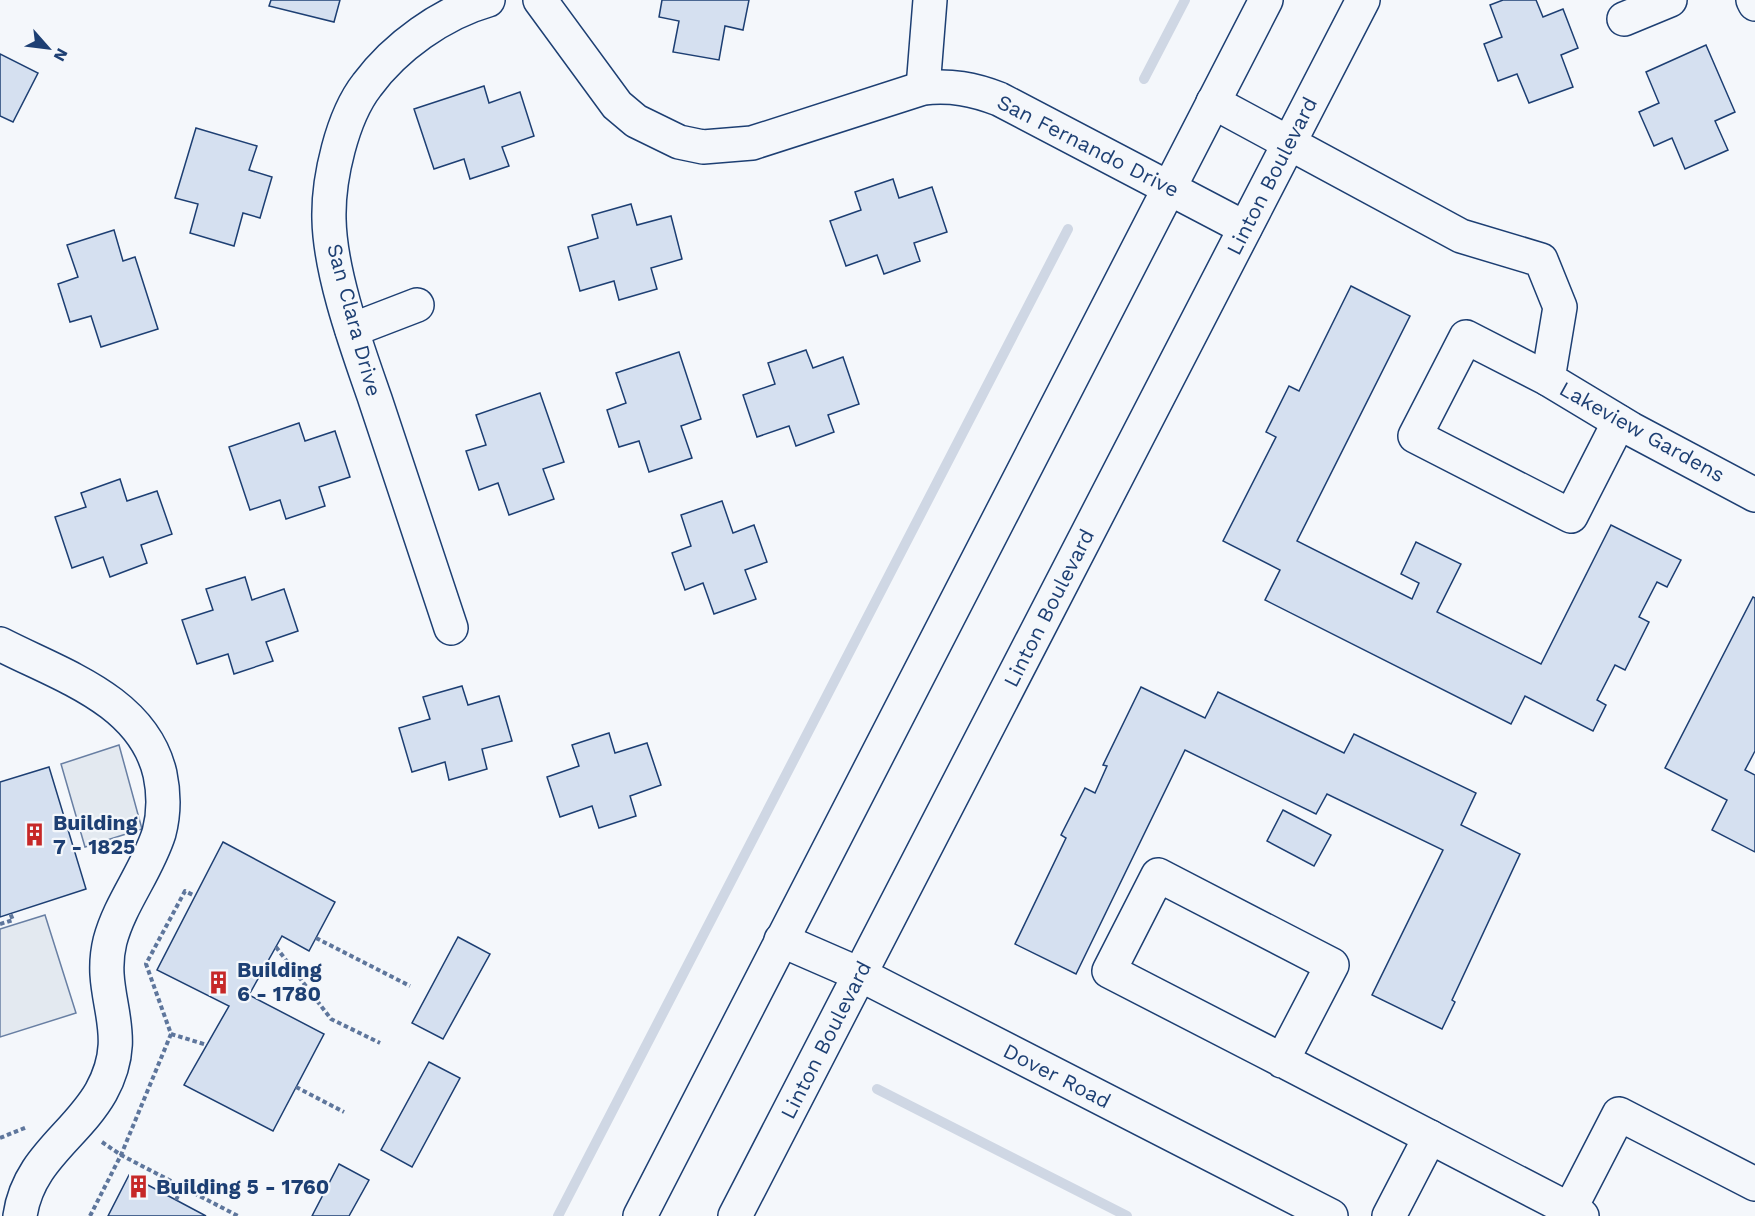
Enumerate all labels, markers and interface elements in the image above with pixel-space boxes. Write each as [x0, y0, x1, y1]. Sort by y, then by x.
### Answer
north arrow [18, 18, 78, 78]
text: N [50, 45, 72, 65]
street label: San Fernando Drive [993, 89, 1183, 202]
street label: Linton Boulevard [1221, 93, 1322, 259]
street label: San Clara Drive [322, 241, 387, 399]
street label: Lakeview Gardens [1555, 376, 1729, 487]
street label: Linton Boulevard [998, 525, 1099, 691]
place label: Building 7 - 1825 [53, 810, 138, 859]
building icon: Building 7 - 1825 [22, 822, 48, 848]
place label: Building 6 - 1780 [237, 957, 322, 1006]
street label: Linton Boulevard [775, 957, 876, 1123]
building icon: Building 6 - 1780 [206, 969, 232, 995]
street label: Dover Road [999, 1038, 1115, 1113]
building icon: Building 5 - 1760 [125, 1174, 151, 1200]
place label: Building 5 - 1760 [156, 1174, 329, 1199]

